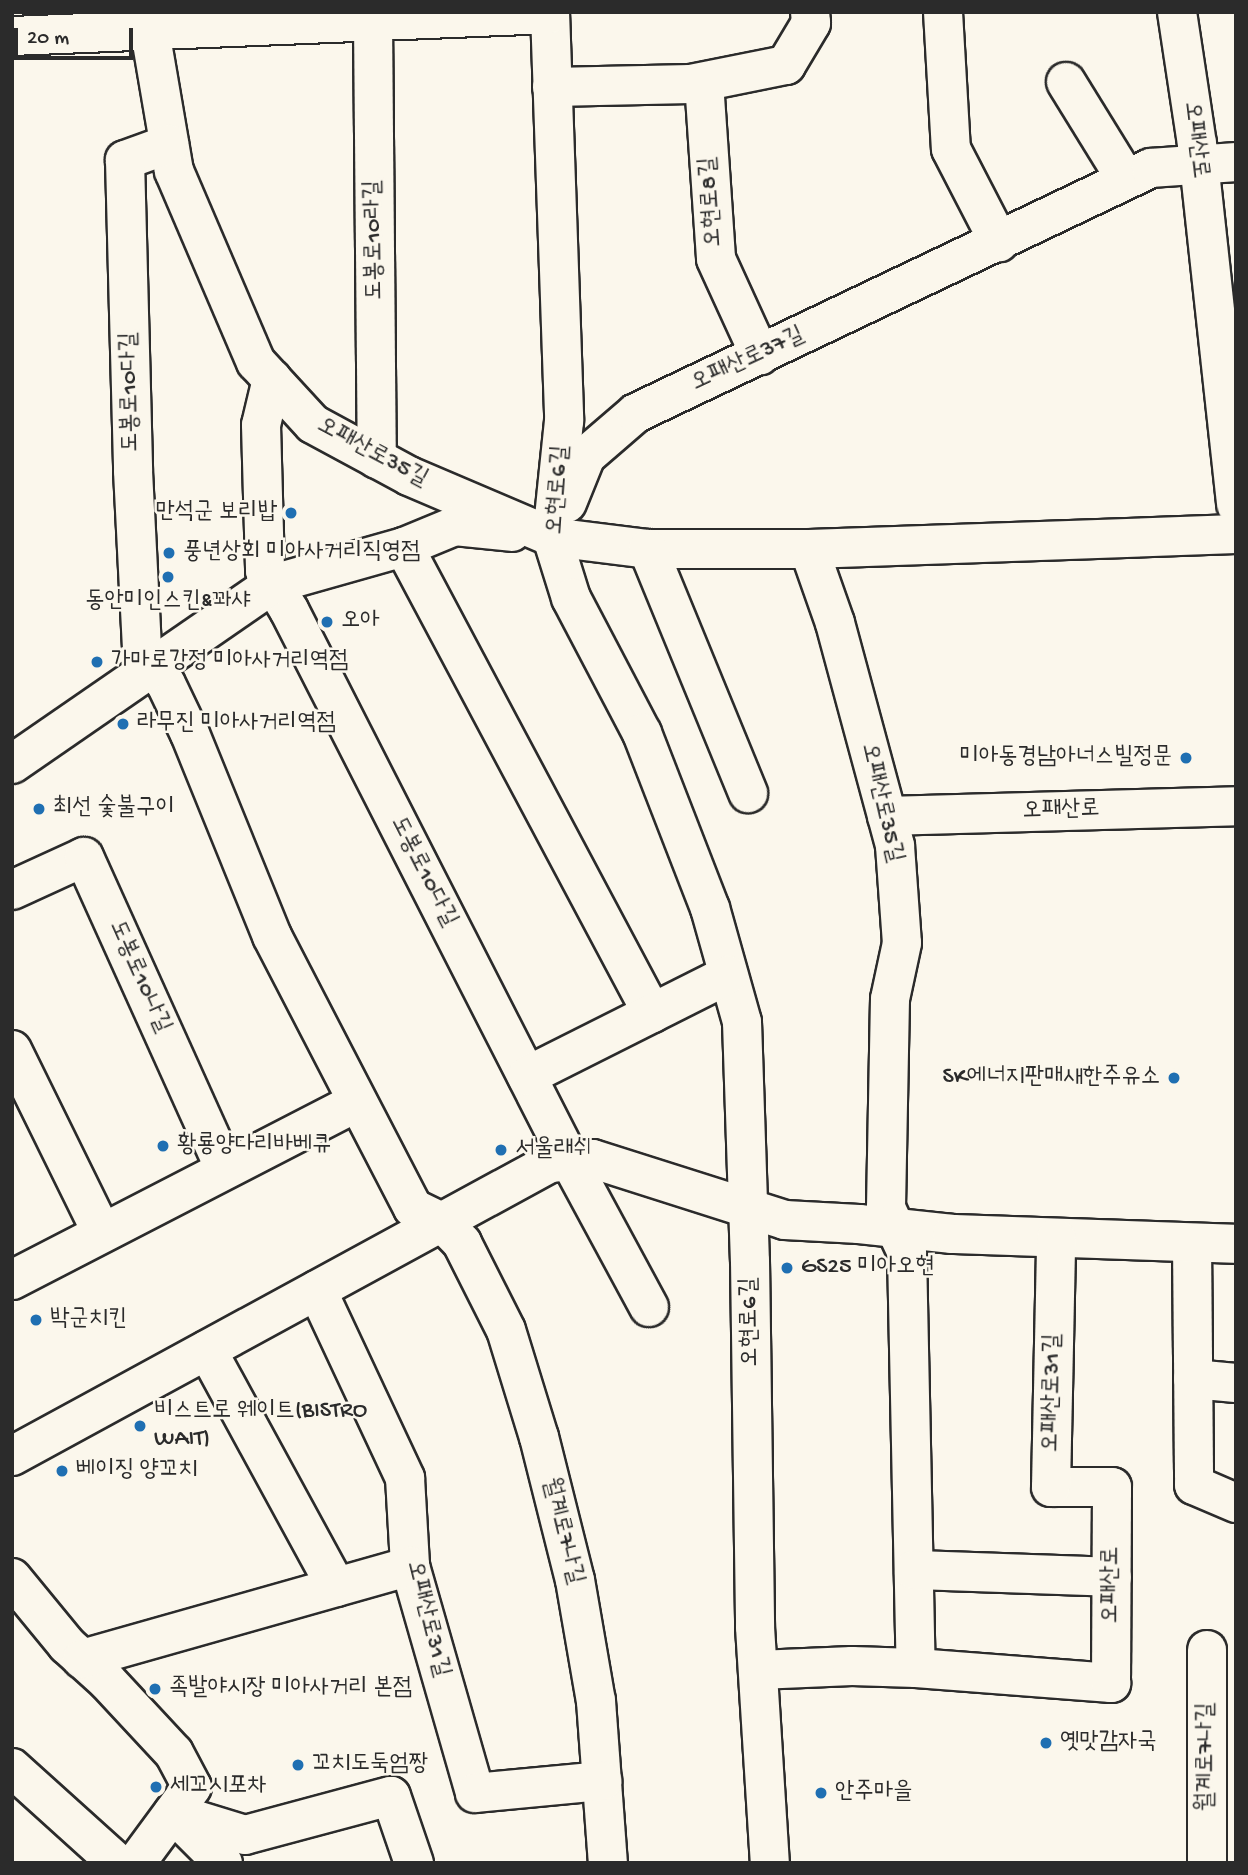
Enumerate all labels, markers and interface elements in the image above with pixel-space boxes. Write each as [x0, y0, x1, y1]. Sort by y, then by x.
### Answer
scale bar [18, 14, 136, 58]
text: 20 m [27, 27, 69, 52]
street label: 오패산로 [1176, 100, 1214, 180]
street label: 오현로8길 [694, 156, 730, 248]
street label: 도봉로10라길 [360, 180, 390, 300]
street label: 오패산로37길 [687, 321, 809, 399]
street label: 도봉로10다길 [116, 332, 146, 452]
street label: 오패산로35길 [312, 412, 432, 494]
street label: 오현로6길 [542, 444, 576, 536]
place label: 만석군 보리밥 [155, 499, 277, 527]
marker: 만석군 보리밥 [283, 505, 299, 521]
place label: 풍년상회 미아사거리직영점 [183, 539, 420, 567]
marker: 풍년상회 미아사거리직영점 [161, 545, 177, 561]
marker: 동안미인스킨&꽈샤 [160, 569, 176, 585]
place label: 동안미인스킨&꽈샤 [85, 588, 251, 616]
place label: 오아 [341, 608, 380, 636]
marker: 오아 [319, 614, 335, 630]
place label: 가마로강정 미아사거리역점 [111, 648, 348, 676]
marker: 가마로강정 미아사거리역점 [89, 654, 105, 670]
place label: 라무진 미아사거리역점 [137, 710, 336, 738]
marker: 라무진 미아사거리역점 [115, 716, 131, 732]
street label: 오패산로35길 [853, 740, 909, 866]
place label: 미아동경남아너스빌정문 [960, 744, 1172, 772]
marker: 미아동경남아너스빌정문 [1178, 750, 1194, 766]
place label: 최선 숯불구이 [53, 795, 175, 823]
street label: 오패산로 [1022, 795, 1100, 827]
marker: 최선 숯불구이 [31, 801, 47, 817]
street label: 도봉로10다길 [383, 812, 463, 932]
street label: 도봉로10나길 [101, 916, 177, 1038]
place label: SK에너지판매새한주유소 [943, 1064, 1160, 1092]
marker: SK에너지판매새한주유소 [1166, 1070, 1182, 1086]
place label: 황룡양다리바베큐 [177, 1132, 332, 1160]
place label: 서울래쉬 [515, 1136, 592, 1164]
marker: 황룡양다리바베큐 [155, 1138, 171, 1154]
marker: 서울래쉬 [493, 1142, 509, 1158]
place label: GS25 미아오현 [801, 1254, 935, 1282]
marker: GS25 미아오현 [779, 1260, 795, 1276]
street label: 오현로6길 [736, 1277, 766, 1367]
place label: 박군치킨 [50, 1306, 127, 1334]
marker: 박군치킨 [28, 1312, 44, 1328]
street label: 오패산로31길 [1038, 1333, 1068, 1453]
place label: 비스트로 웨이트(BISTRO WAIT) [154, 1398, 367, 1454]
marker: 비스트로 웨이트(BISTRO WAIT) [132, 1418, 148, 1434]
place label: 베이징 양꼬치 [76, 1457, 198, 1485]
marker: 베이징 양꼬치 [54, 1463, 70, 1479]
street label: 월계로7나길 [535, 1475, 589, 1587]
street label: 오패산로 [1098, 1546, 1126, 1624]
street label: 오패산로31길 [399, 1558, 455, 1680]
place label: 족발야시장 미아사거리 본점 [169, 1675, 412, 1703]
marker: 족발야시장 미아사거리 본점 [147, 1681, 163, 1697]
street label: 월계로7나길 [1193, 1702, 1221, 1812]
place label: 옛맛감자국 [1060, 1729, 1157, 1757]
marker: 옛맛감자국 [1038, 1735, 1054, 1751]
place label: 꼬치도둑엄짱 [312, 1751, 428, 1779]
marker: 꼬치도둑엄짱 [290, 1757, 306, 1773]
place label: 세꼬시포차 [170, 1773, 267, 1801]
marker: 세꼬시포차 [148, 1779, 164, 1795]
place label: 안주마을 [835, 1779, 912, 1807]
marker: 안주마을 [813, 1785, 829, 1801]

